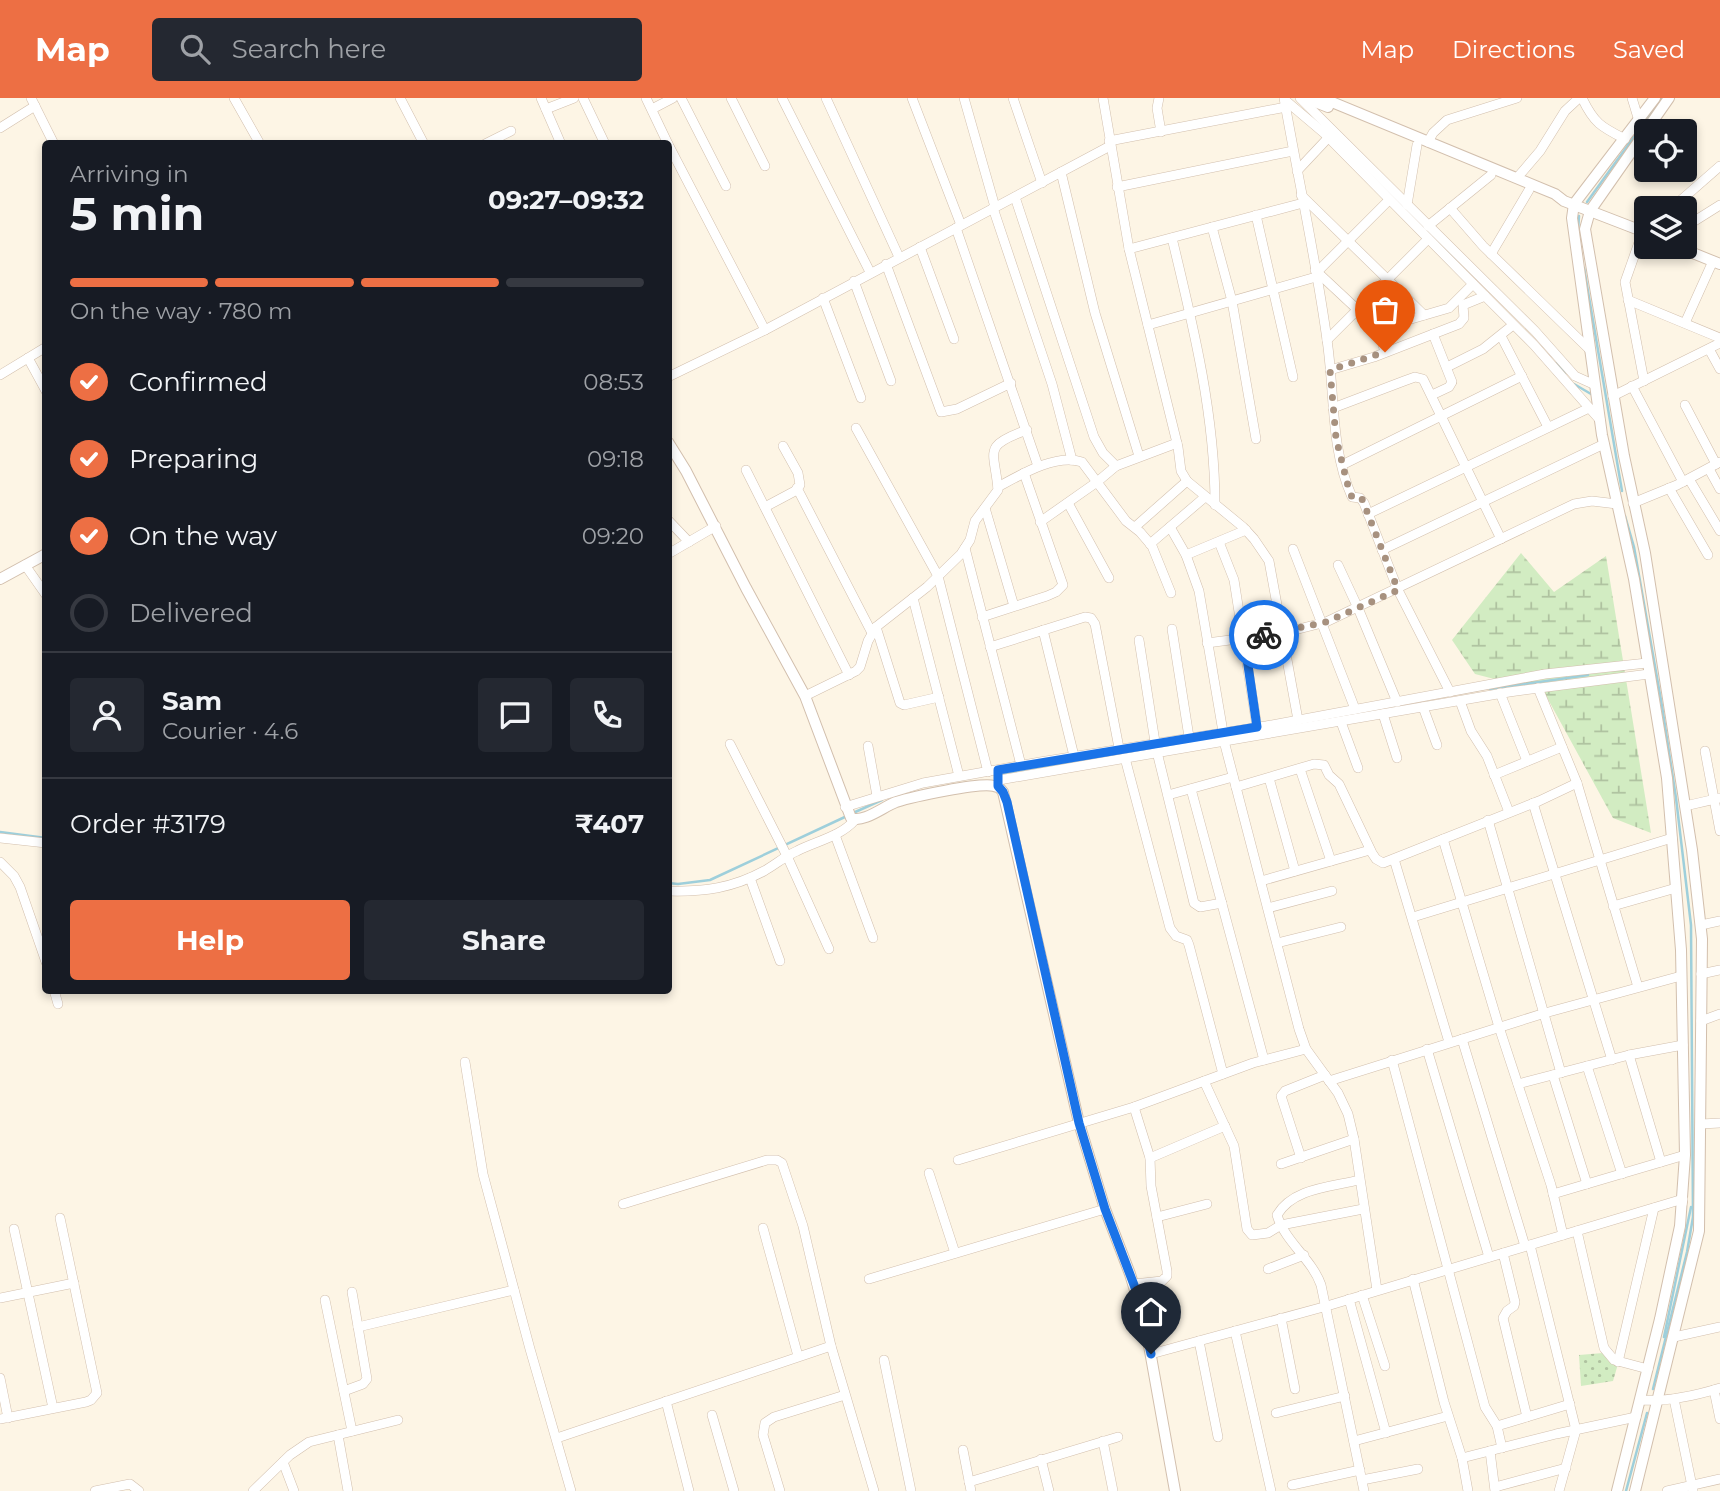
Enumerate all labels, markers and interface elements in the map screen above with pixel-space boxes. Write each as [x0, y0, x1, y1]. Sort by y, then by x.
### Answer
search box [152, 18, 642, 81]
text: Map [35, 29, 110, 69]
icon: search [176, 30, 214, 68]
text: Search here [232, 33, 386, 65]
text: Map [1361, 35, 1414, 64]
text: Directions [1452, 35, 1575, 64]
text: Saved [1613, 35, 1685, 64]
map controls [1634, 119, 1697, 259]
button: locate [1634, 119, 1697, 182]
text: Arriving in [70, 160, 189, 188]
text: 09:27–09:32 [488, 184, 644, 216]
text: 5 min [70, 185, 204, 242]
button: layers [1634, 196, 1697, 259]
pin [1355, 280, 1415, 352]
icon: bag [1366, 291, 1404, 329]
text: On the way · 780 m [70, 297, 292, 325]
icon: check [70, 363, 108, 401]
text: Confirmed [129, 366, 268, 398]
text: 08:53 [583, 368, 644, 396]
icon: check [70, 440, 108, 478]
text: Preparing [129, 443, 258, 475]
text: 09:18 [587, 445, 644, 473]
icon: check [70, 517, 108, 555]
text: On the way [129, 520, 277, 552]
text: 09:20 [582, 522, 644, 550]
text: Delivered [129, 597, 253, 629]
courier [1229, 600, 1299, 670]
icon: bike [1245, 616, 1283, 654]
button: person [70, 678, 144, 752]
button: chat [478, 678, 552, 752]
button: phone [570, 678, 644, 752]
text: Sam [162, 685, 222, 717]
text: Courier · 4.6 [162, 717, 298, 745]
text: Order #3179 [70, 808, 226, 840]
text: ₹407 [575, 808, 644, 840]
button: Help [70, 900, 350, 980]
button: Share [364, 900, 644, 980]
pin [1121, 1282, 1181, 1354]
icon: home [1132, 1293, 1170, 1331]

